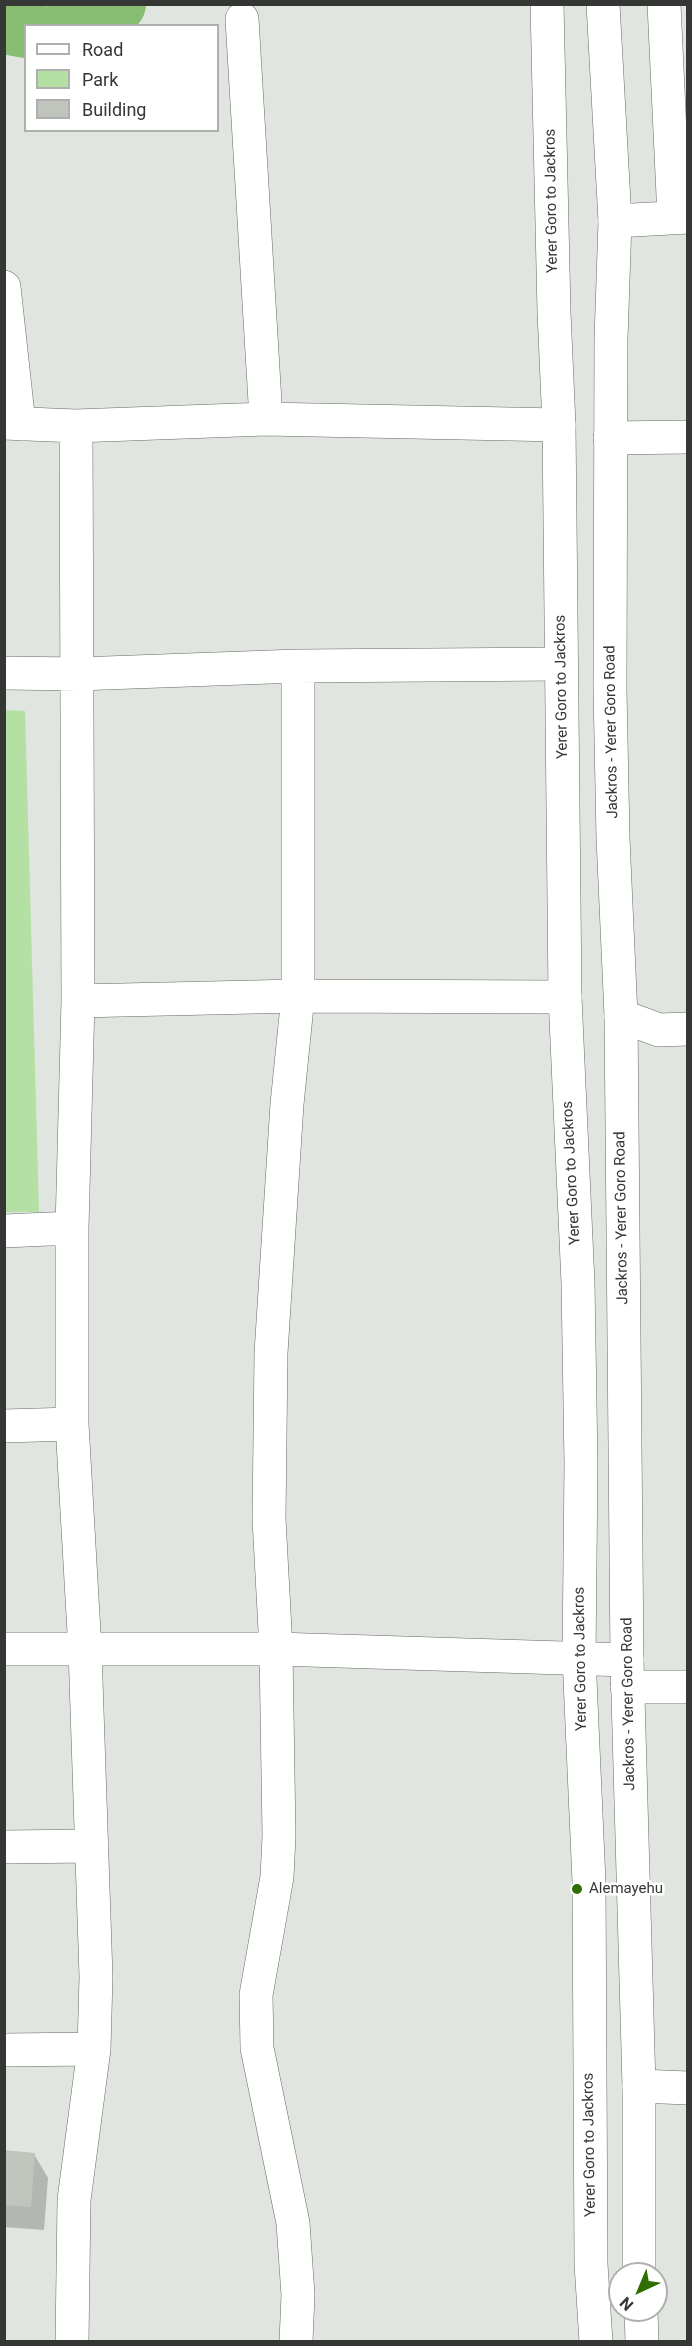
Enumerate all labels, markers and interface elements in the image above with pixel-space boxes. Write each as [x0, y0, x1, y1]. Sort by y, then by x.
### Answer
legend [24, 24, 219, 132]
text: Road [82, 39, 123, 60]
text: Park [82, 69, 118, 90]
text: Building [82, 99, 146, 120]
street label: Yerer Goro to Jackros [542, 129, 562, 273]
street label: Yerer Goro to Jackros [552, 615, 572, 759]
street label: Jackros - Yerer Goro Road [601, 645, 623, 819]
street label: Yerer Goro to Jackros [559, 1100, 585, 1246]
street label: Jackros - Yerer Goro Road [611, 1131, 633, 1305]
street label: Yerer Goro to Jackros [571, 1587, 591, 1731]
street label: Jackros - Yerer Goro Road [618, 1617, 640, 1791]
place label: Alemayehu [589, 1880, 663, 1898]
marker: Alemayehu [570, 1882, 584, 1896]
street label: Yerer Goro to Jackros [580, 2073, 600, 2217]
north arrow [608, 2262, 668, 2322]
text: N [616, 2293, 637, 2315]

